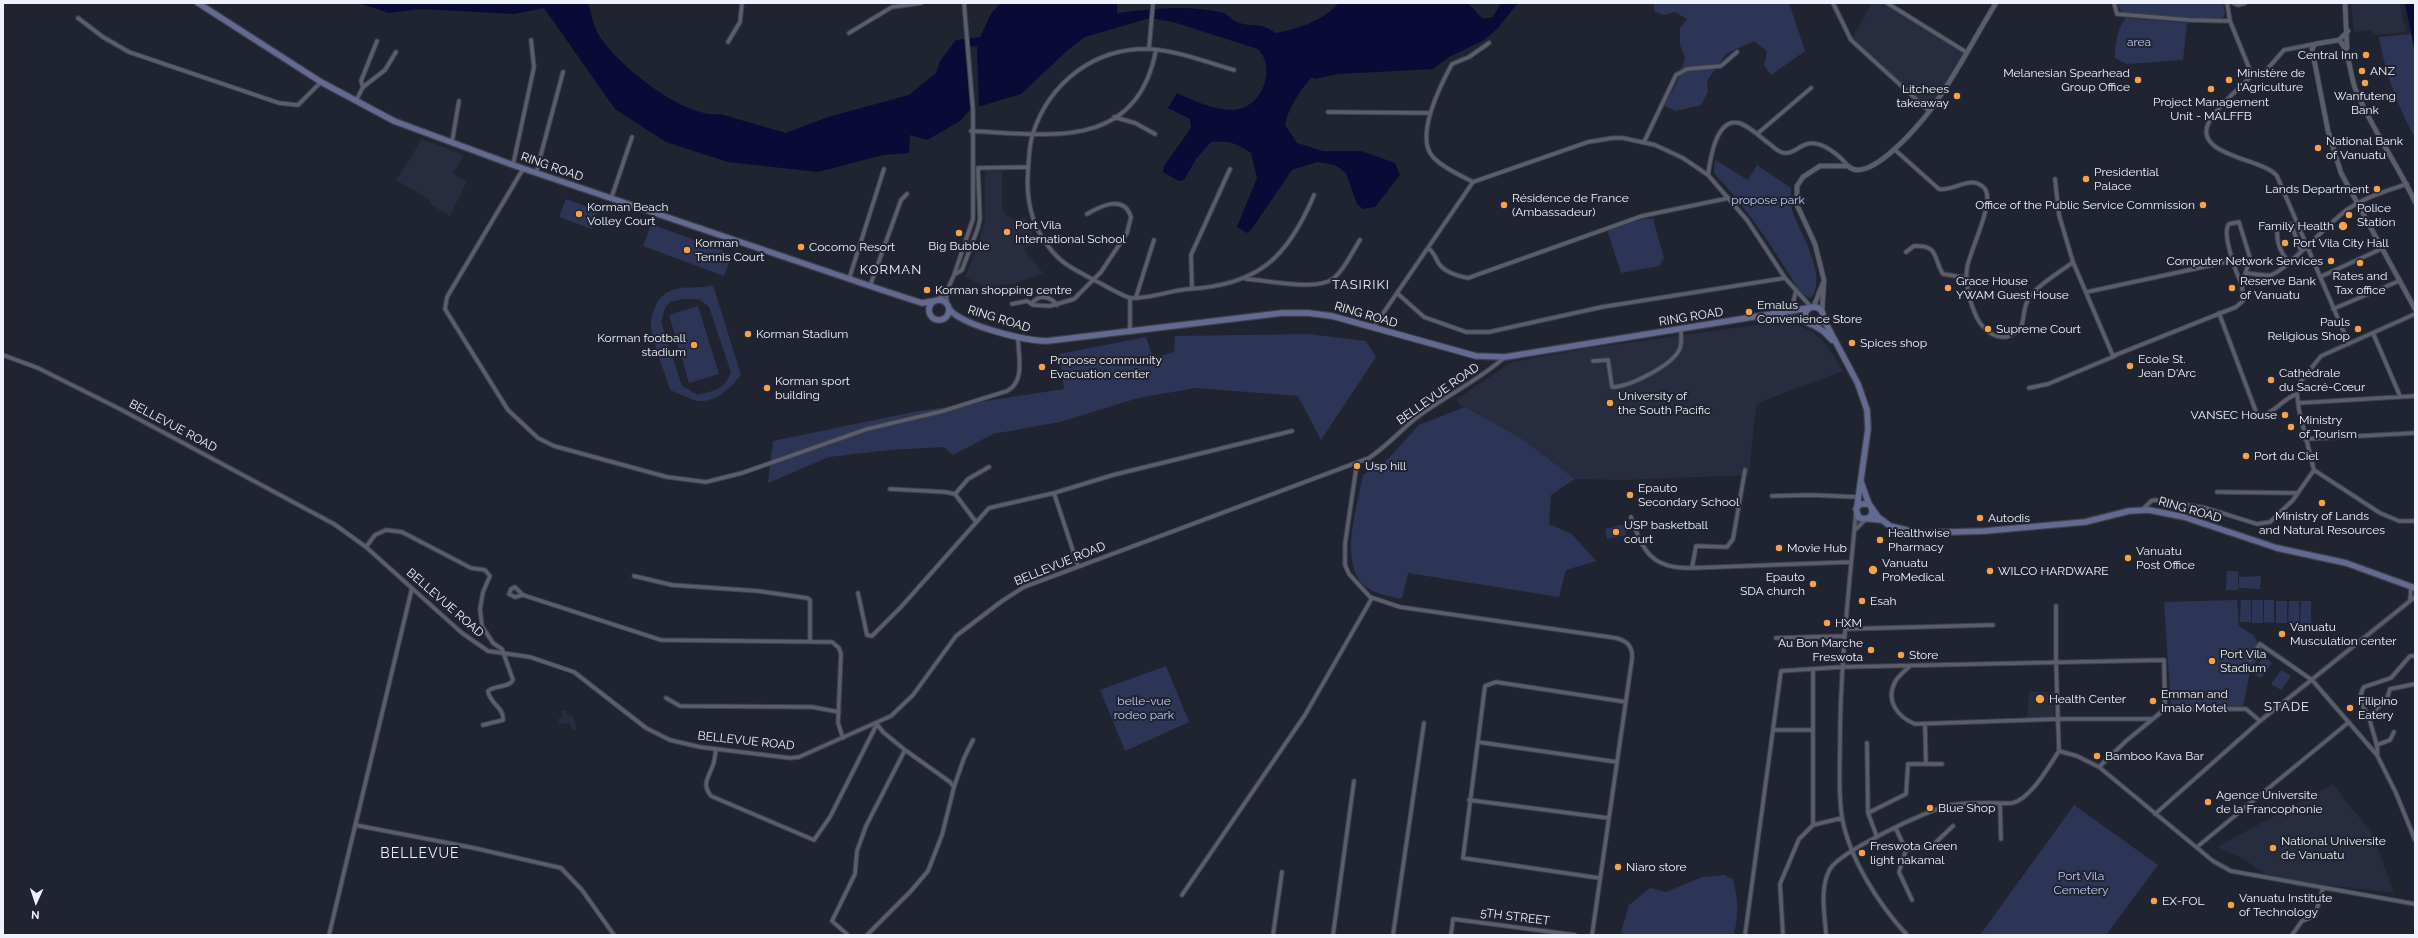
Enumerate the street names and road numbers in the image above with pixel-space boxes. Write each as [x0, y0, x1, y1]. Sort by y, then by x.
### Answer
street label: RING ROAD [519, 150, 585, 184]
street label: RING ROAD [1333, 299, 1399, 331]
street label: RING ROAD [966, 303, 1032, 335]
street label: RING ROAD [1658, 305, 1724, 329]
street label: BELLEVUE ROAD [1394, 360, 1482, 428]
street label: BELLEVUE ROAD [127, 397, 219, 455]
street label: RING ROAD [2157, 494, 2223, 526]
street label: BELLEVUE ROAD [1012, 539, 1108, 589]
street label: BELLEVUE ROAD [404, 566, 486, 640]
street label: BELLEVUE ROAD [697, 729, 795, 753]
street label: 5TH STREET [1479, 906, 1551, 928]

